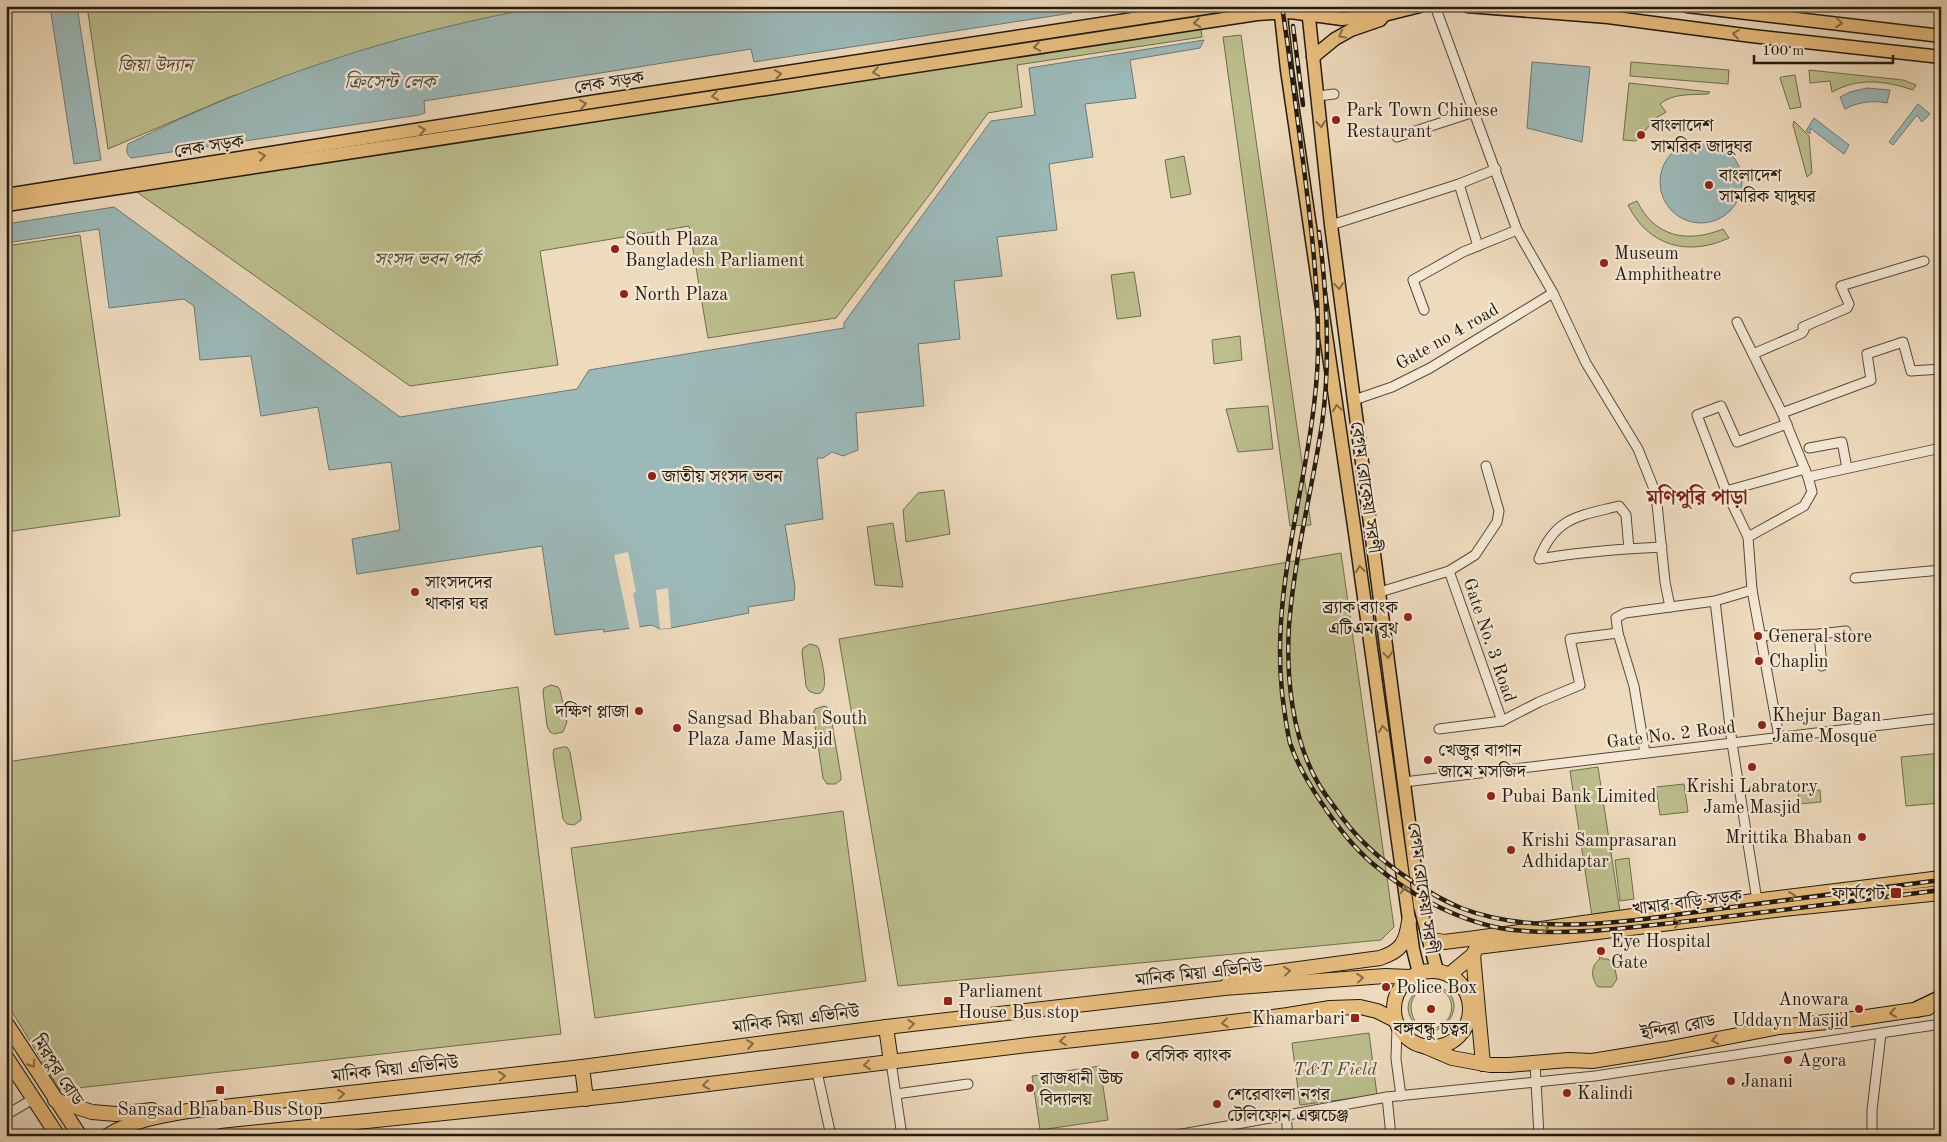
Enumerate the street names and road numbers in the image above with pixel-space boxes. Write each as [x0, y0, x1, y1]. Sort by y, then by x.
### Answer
street label: লেক সড়ক [573, 68, 647, 97]
street label: লেক সড়ক [173, 132, 247, 161]
street label: Gate no 4 road [1393, 300, 1502, 373]
street label: বেগম রোকেয়া সরণী [1347, 420, 1385, 554]
street label: Gate No. 3 Road [1459, 576, 1519, 705]
street label: Gate No. 2 Road [1606, 718, 1737, 752]
street label: বেগম রোকেয়া সরণী [1404, 821, 1442, 955]
street label: খামার বাড়ি সড়ক [1631, 885, 1744, 919]
street label: মানিক মিয়া এভিনিউ [1133, 955, 1264, 990]
street label: মানিক মিয়া এভিনিউ [730, 1000, 861, 1037]
street label: ইন্দিরা রোড [1638, 1009, 1717, 1044]
street label: মিরপুর রোড [27, 1030, 88, 1110]
street label: মানিক মিয়া এভিনিউ [329, 1051, 460, 1086]

